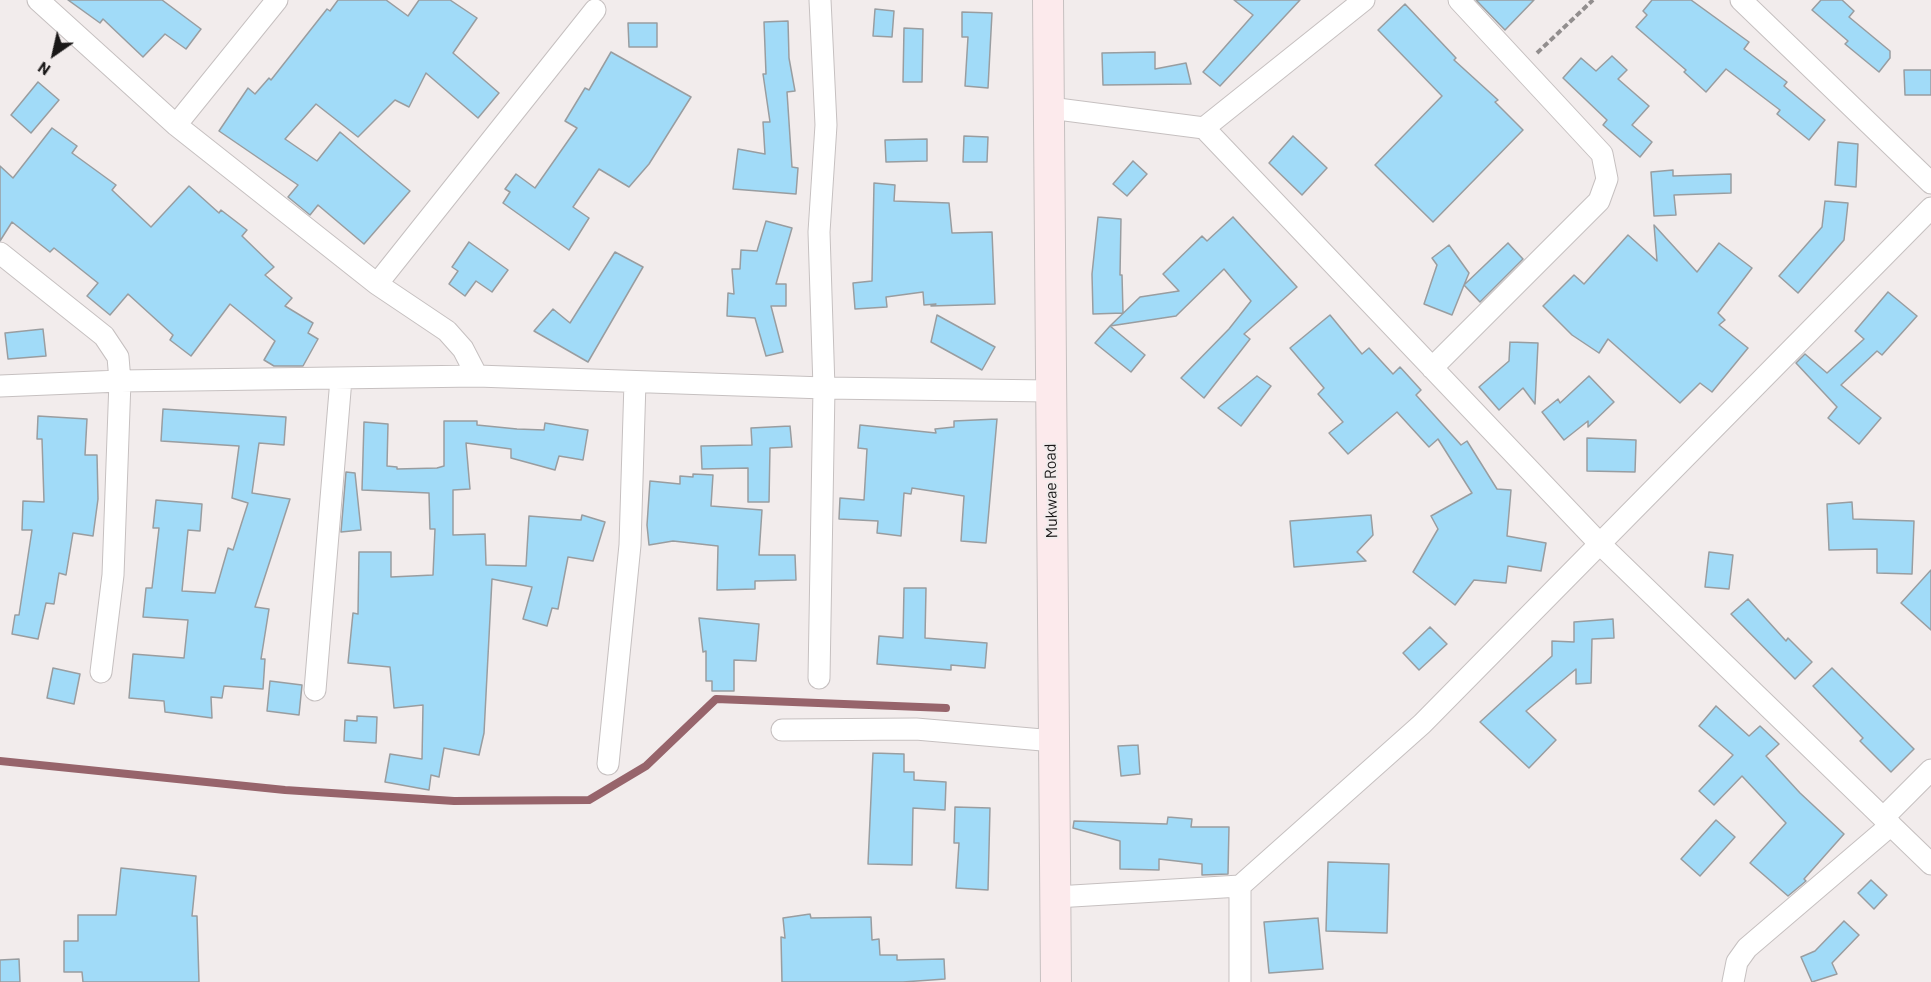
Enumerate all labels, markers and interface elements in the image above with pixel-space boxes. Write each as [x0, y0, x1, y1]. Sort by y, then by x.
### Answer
north arrow [24, 24, 84, 84]
text: N [34, 58, 53, 80]
street label: Mukwae Road [1041, 444, 1061, 538]

